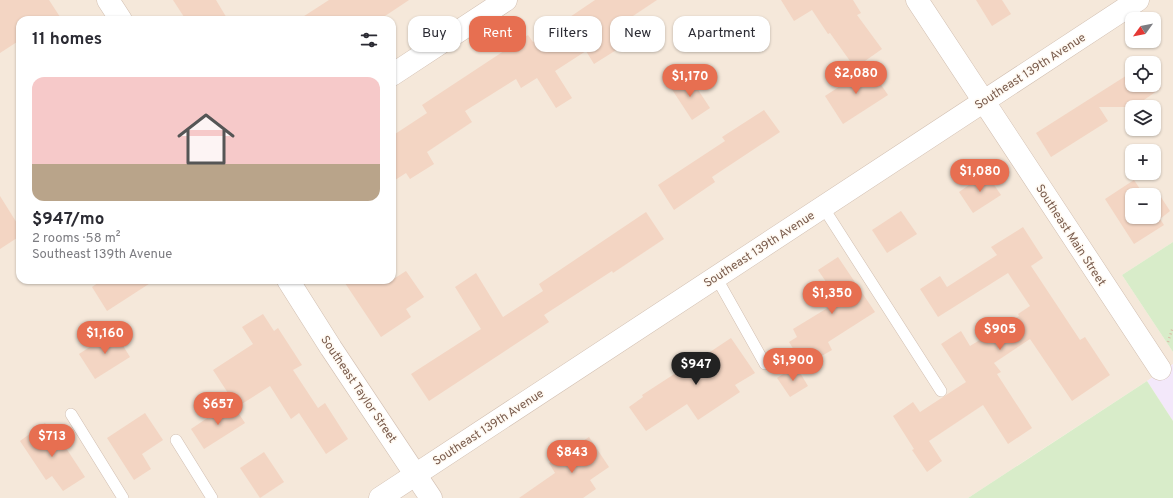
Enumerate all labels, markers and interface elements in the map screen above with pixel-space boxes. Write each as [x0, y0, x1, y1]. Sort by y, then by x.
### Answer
north arrow [1125, 12, 1161, 48]
map controls [1125, 12, 1161, 224]
chip: Buy [408, 16, 461, 52]
chip: Rent [469, 16, 526, 52]
chip: Filters [534, 16, 602, 52]
chip: New [610, 16, 665, 52]
chip: Apartment [673, 16, 770, 52]
text: 11 homes [32, 29, 102, 51]
icon: filters [358, 29, 380, 51]
street label: Southeast 139th Avenue [972, 30, 1089, 114]
button: locate [1125, 56, 1161, 92]
pin: $2,080 [823, 61, 889, 95]
pin: $1,170 [657, 64, 723, 98]
text: $2,080 [834, 66, 878, 82]
text: $1,170 [671, 69, 709, 85]
button: layers [1125, 100, 1161, 136]
icon: home [170, 103, 242, 175]
button: + [1125, 144, 1161, 180]
pin: $1,080 [947, 159, 1013, 193]
text: $1,080 [959, 164, 1001, 180]
street label: Southeast Main Street [1031, 181, 1109, 290]
button: − [1125, 188, 1161, 224]
street label: Southeast 139th Avenue [701, 208, 818, 292]
text: $947/mo [32, 209, 104, 231]
text: 2 rooms · 58 m² [32, 231, 120, 247]
text: Southeast 139th Avenue [32, 247, 172, 263]
pin: $1,350 [799, 281, 865, 315]
text: $1,350 [812, 286, 852, 302]
pin: $905 [976, 317, 1024, 351]
pin: $1,160 [72, 321, 138, 355]
text: $905 [984, 322, 1016, 338]
text: $1,160 [86, 326, 124, 342]
street label: Southeast Taylor Street [316, 333, 400, 446]
pin: $1,900 [760, 348, 826, 382]
pin: $947 [672, 352, 720, 386]
text: $1,900 [772, 353, 814, 369]
text: $947 [680, 357, 712, 373]
street label: Southeast 139th Avenue [430, 386, 547, 470]
pin: $657 [194, 392, 242, 426]
text: $657 [203, 397, 233, 413]
pin: $713 [28, 424, 76, 458]
text: $713 [38, 429, 66, 445]
pin: $843 [548, 440, 596, 474]
text: $843 [556, 445, 588, 461]

